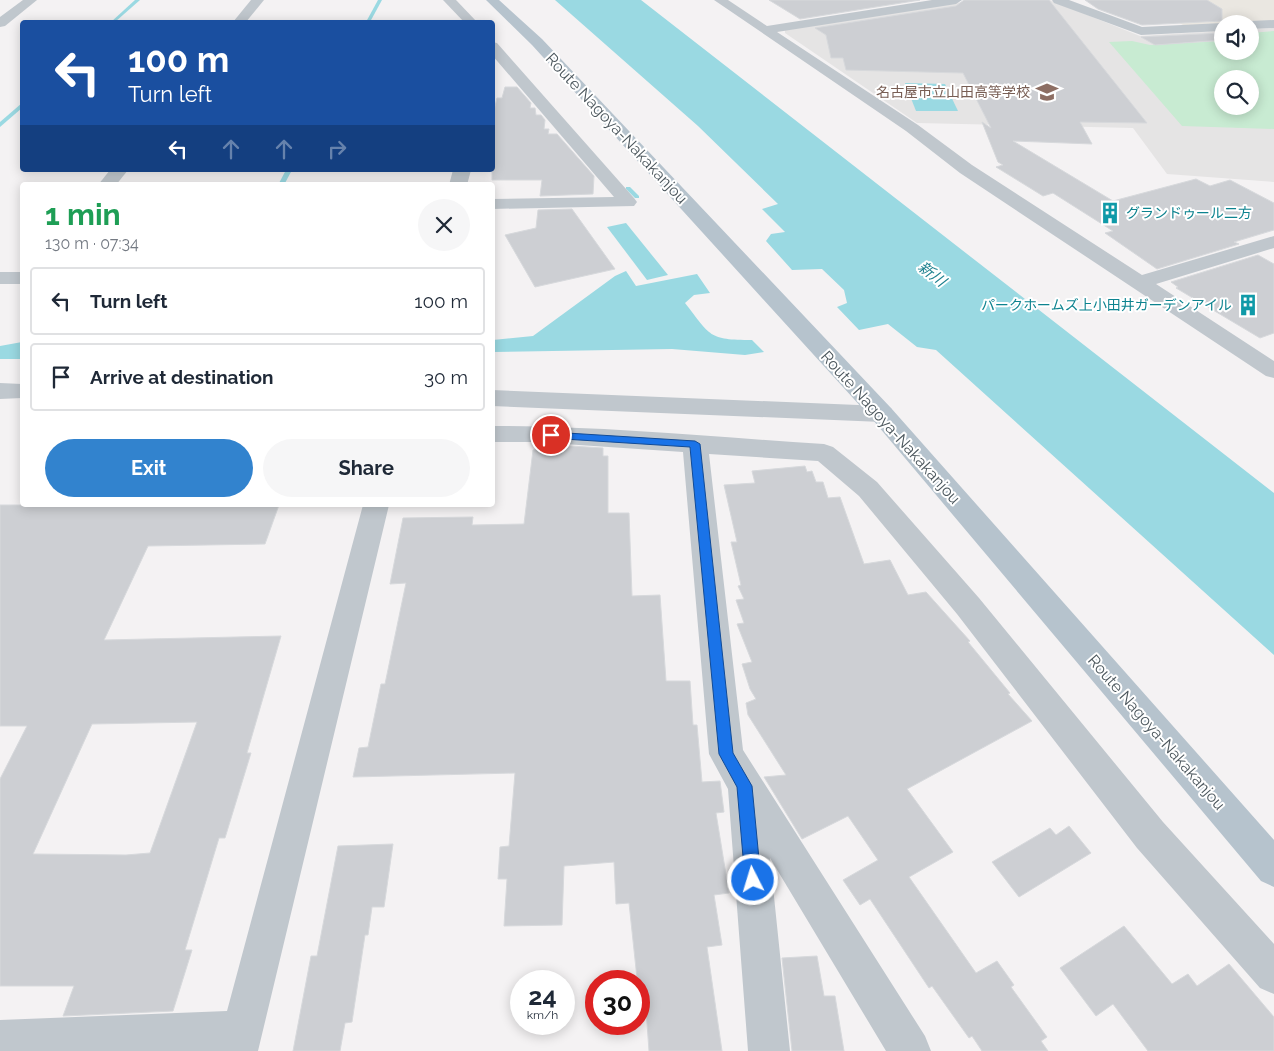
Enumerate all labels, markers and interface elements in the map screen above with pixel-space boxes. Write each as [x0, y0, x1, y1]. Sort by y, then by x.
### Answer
map controls [1214, 15, 1259, 115]
button: sound [1214, 15, 1259, 60]
text: 100 m [128, 39, 229, 80]
icon: left [45, 40, 110, 105]
street label: Route Nagoya-Nakakanjou [542, 49, 692, 208]
button: search [1214, 70, 1259, 115]
school or university icon: 名古屋市立山田高等学校 [1034, 79, 1060, 105]
text: Turn left [128, 81, 212, 107]
place label: 名古屋市立山田高等学校 [876, 84, 1030, 100]
icon: left [164, 135, 192, 163]
icon: ahead [217, 135, 245, 163]
icon: ahead [270, 135, 298, 163]
icon: right [323, 135, 351, 163]
text: 1 min [45, 197, 121, 232]
button: close [418, 199, 470, 251]
building icon: グランドゥール二方 [1097, 200, 1123, 226]
place label: グランドゥール二方 [1126, 205, 1252, 221]
text: 130 m · 07:34 [45, 234, 139, 253]
water label: 新川 [915, 258, 951, 292]
icon: left [47, 287, 75, 315]
text: Turn left [90, 290, 167, 312]
text: 100 m [414, 290, 468, 312]
building icon: パークホームズ上小田井ガーデンアイル [1235, 292, 1261, 318]
place label: パークホームズ上小田井ガーデンアイル [981, 297, 1232, 313]
street label: Route Nagoya-Nakakanjou [817, 347, 964, 508]
icon: arrive [47, 363, 75, 391]
text: Arrive at destination [90, 366, 274, 388]
text: 30 m [424, 366, 468, 388]
pin [530, 414, 572, 456]
icon: arrive [537, 421, 565, 449]
button: Exit [45, 439, 253, 497]
button: Share [263, 439, 470, 497]
street label: Route Nagoya-Nakakanjou [1084, 651, 1229, 814]
position arrow [726, 853, 778, 905]
speed limit sign: 30 [585, 970, 650, 1035]
text: 24 [528, 981, 557, 1011]
text: km/h [527, 1008, 558, 1022]

